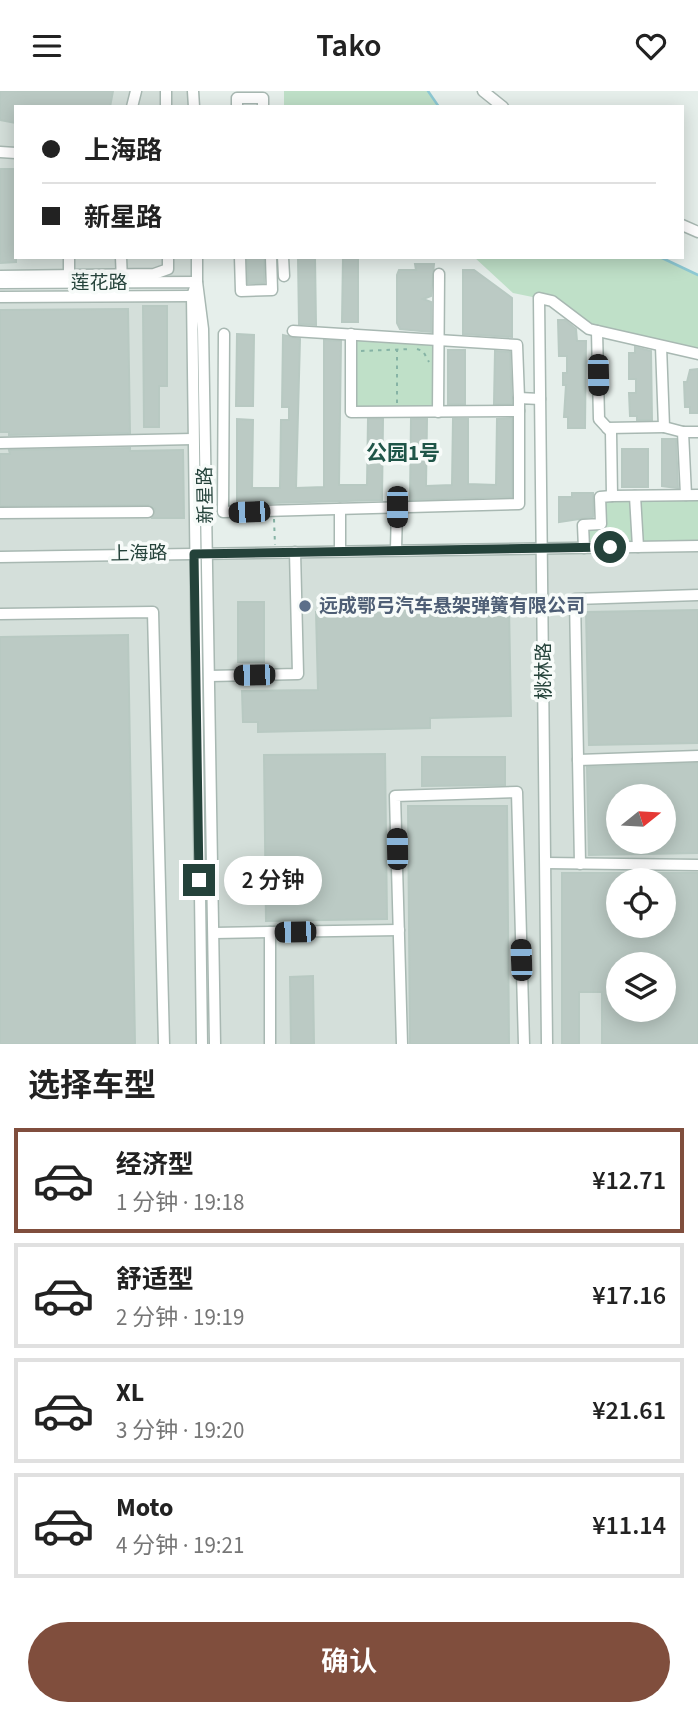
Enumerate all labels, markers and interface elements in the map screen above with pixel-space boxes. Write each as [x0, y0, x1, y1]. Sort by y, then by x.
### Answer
text: Tako [316, 23, 382, 69]
icon: menu [28, 27, 66, 65]
icon: heart [632, 27, 670, 65]
text: 上海路 [84, 132, 162, 169]
text: 新星路 [84, 199, 162, 236]
street label: 莲花路 [70, 270, 128, 297]
car [588, 354, 609, 396]
district label: 公园1号 [366, 438, 440, 468]
street label: 新星路 [192, 466, 220, 524]
car [387, 486, 408, 528]
car [228, 501, 271, 523]
route start [594, 531, 626, 563]
street label: 上海路 [110, 540, 168, 568]
place label: 远成鄂弓汽车悬架弹簧有限公司 [319, 593, 585, 620]
marker: 远成鄂弓汽车悬架弹簧有限公司 [297, 598, 313, 614]
street label: 桃林路 [531, 642, 558, 700]
car [233, 664, 276, 686]
north arrow [606, 784, 676, 854]
map controls [606, 784, 676, 1022]
car [387, 828, 408, 870]
callout: 2 分钟 [224, 855, 322, 905]
route end [183, 864, 215, 896]
text: 2 分钟 [242, 864, 304, 897]
button: locate [606, 868, 676, 938]
car [274, 921, 317, 943]
car [510, 939, 533, 981]
button: layers [606, 952, 676, 1022]
text: 选择车型 [28, 1063, 156, 1109]
text: 经济型 [116, 1146, 194, 1183]
icon: car [32, 1149, 95, 1212]
text: ¥12.71 [592, 1162, 666, 1199]
text: 1 分钟 · 19:18 [116, 1186, 244, 1219]
text: 舒适型 [116, 1261, 194, 1298]
icon: car [32, 1264, 95, 1327]
text: ¥17.16 [592, 1277, 666, 1314]
text: 2 分钟 · 19:19 [116, 1301, 244, 1334]
text: XL [116, 1374, 144, 1411]
icon: car [32, 1379, 95, 1442]
text: ¥21.61 [592, 1392, 666, 1429]
text: 3 分钟 · 19:20 [116, 1414, 244, 1447]
text: Moto [116, 1489, 173, 1526]
icon: car [32, 1494, 95, 1557]
text: ¥11.14 [592, 1507, 666, 1544]
text: 4 分钟 · 19:21 [116, 1529, 244, 1562]
button: 确认 [28, 1622, 670, 1702]

